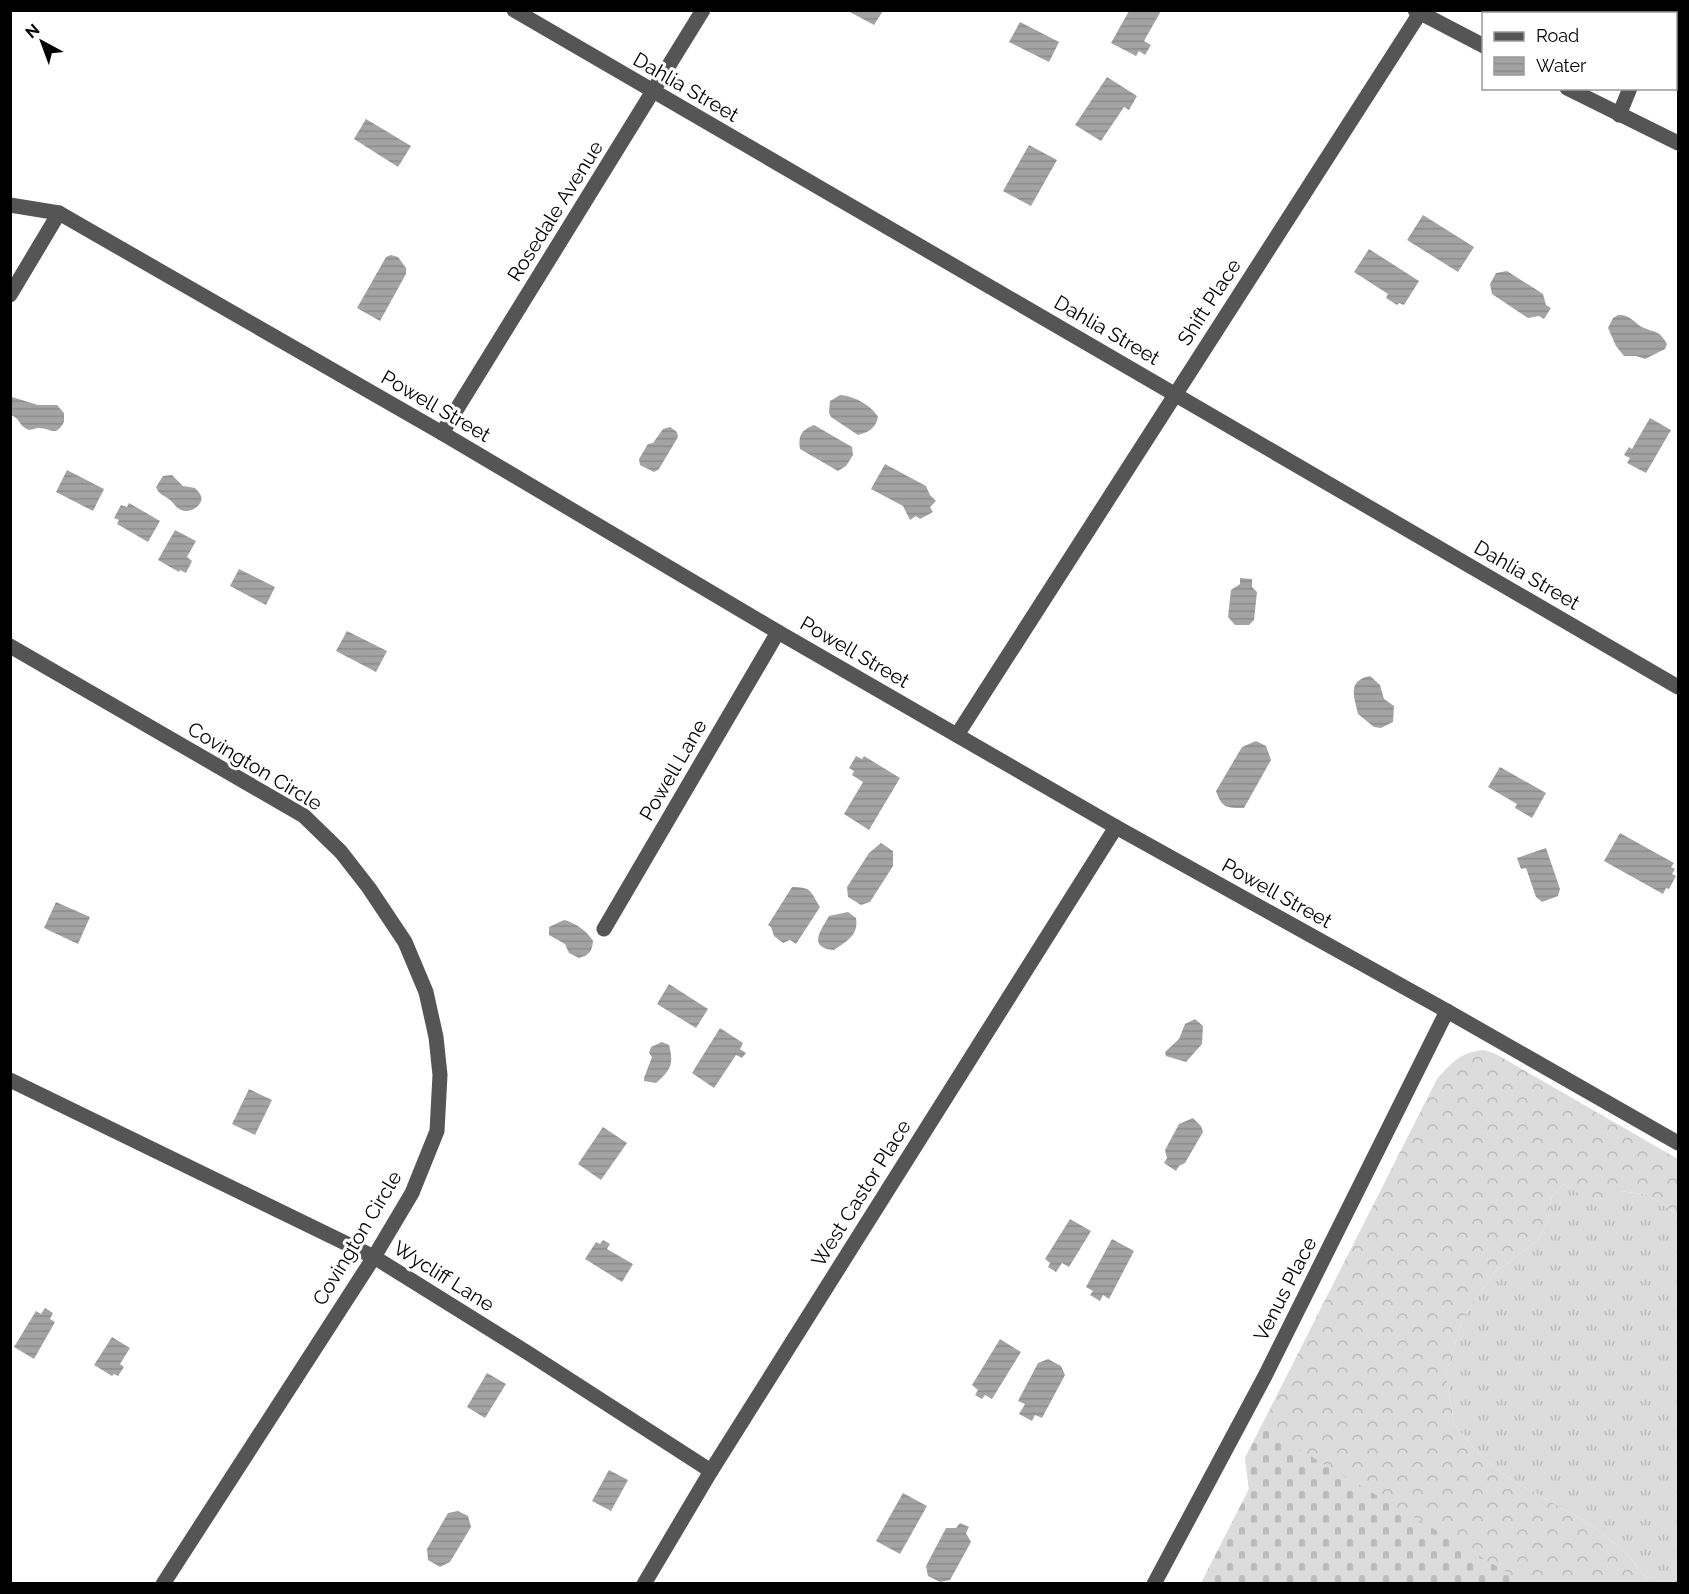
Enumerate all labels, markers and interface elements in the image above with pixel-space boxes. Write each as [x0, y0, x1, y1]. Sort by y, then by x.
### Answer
north arrow [12, 12, 72, 72]
legend [1482, 12, 1677, 90]
text: N [22, 20, 43, 42]
text: Road [1536, 25, 1579, 46]
street label: Dahlia Street [629, 47, 743, 127]
text: Water [1536, 55, 1587, 76]
street label: Rosedale Avenue [502, 136, 608, 286]
street label: Shift Place [1172, 254, 1246, 350]
street label: Dahlia Street [1050, 290, 1164, 370]
street label: Powell Street [377, 365, 495, 447]
street label: Dahlia Street [1470, 535, 1584, 615]
street label: Powell Street [796, 611, 914, 693]
street label: Powell Lane [634, 715, 712, 825]
street label: Covington Circle [183, 716, 327, 816]
street label: Powell Street [1218, 853, 1337, 933]
street label: West Castor Place [806, 1115, 916, 1271]
street label: Covington Circle [307, 1166, 407, 1310]
street label: Venus Place [1249, 1233, 1322, 1345]
street label: Wycliff Lane [389, 1236, 499, 1317]

